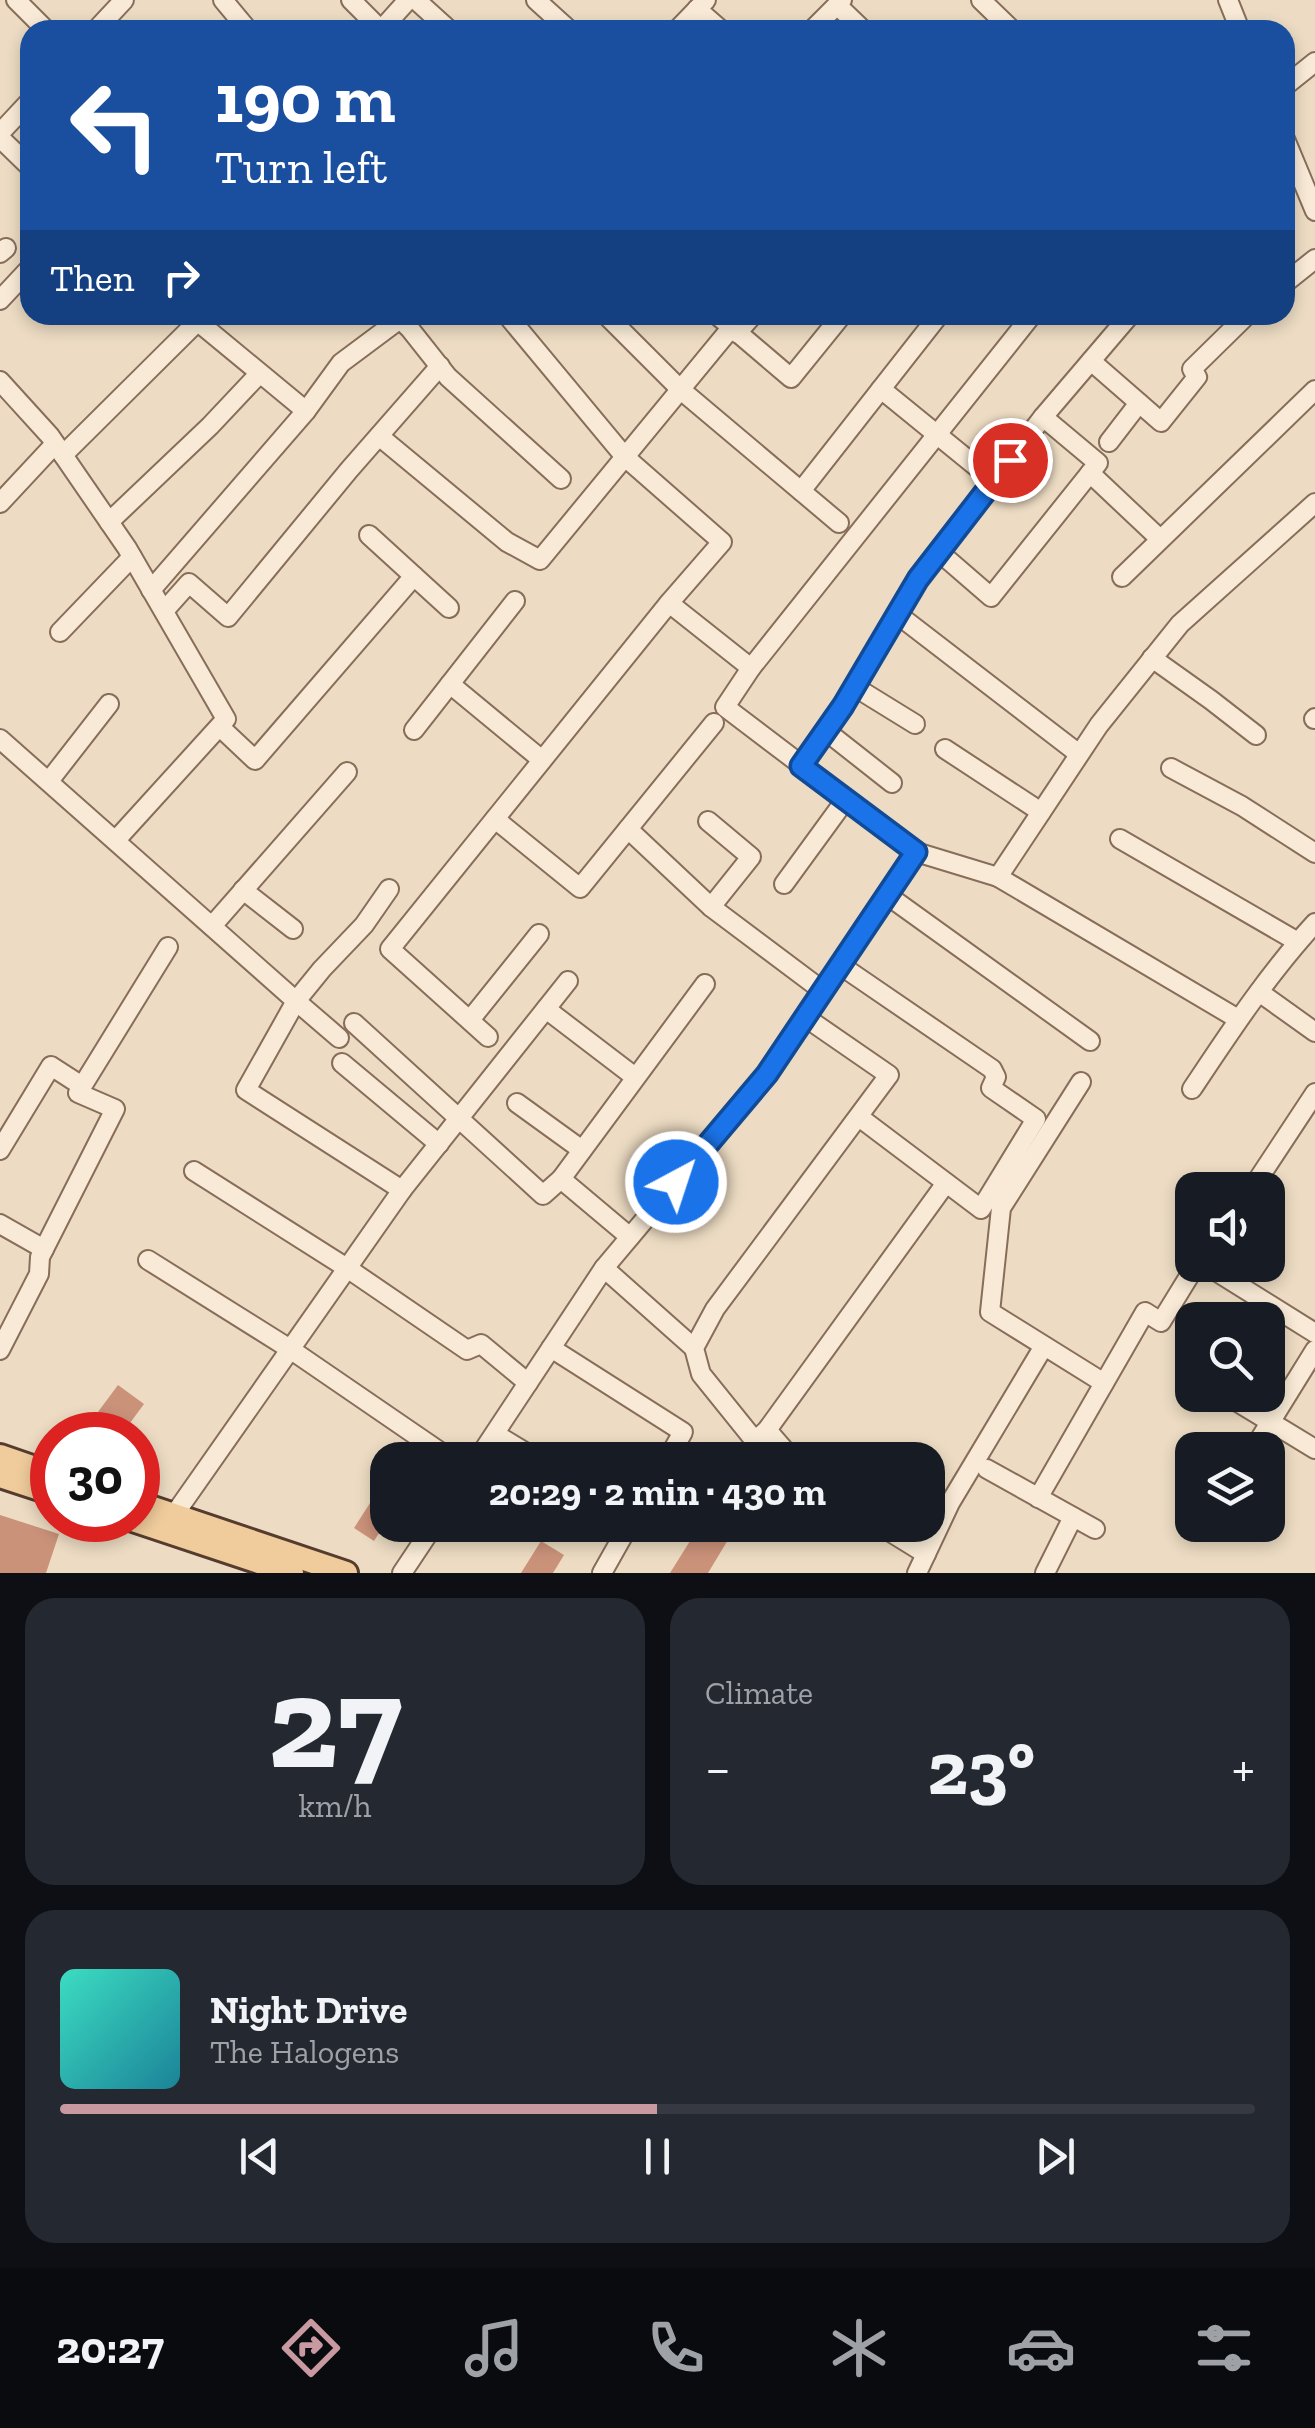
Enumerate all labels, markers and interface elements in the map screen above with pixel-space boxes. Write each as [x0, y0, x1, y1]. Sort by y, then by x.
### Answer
text: 190 m [215, 56, 395, 140]
icon: left [50, 60, 180, 190]
text: Turn left [215, 141, 387, 195]
icon: right [154, 250, 209, 305]
text: Then [50, 255, 134, 301]
pin [968, 418, 1053, 503]
icon: arrive [983, 433, 1038, 488]
position arrow [624, 1130, 728, 1234]
map controls [1175, 1172, 1285, 1542]
button: sound [1175, 1172, 1285, 1282]
button: search [1175, 1302, 1285, 1412]
speed limit sign: 30 [30, 1412, 160, 1542]
button: layers [1175, 1432, 1285, 1542]
text: 20:29 · 2 min · 430 m [489, 1469, 826, 1515]
text: 27 [268, 1644, 402, 1800]
text: Climate [705, 1674, 813, 1712]
text: 23° [928, 1723, 1035, 1813]
text: − [705, 1735, 731, 1801]
text: + [1232, 1735, 1255, 1801]
text: km/h [298, 1787, 372, 1825]
text: Night Drive [210, 1987, 407, 2033]
text: The Halogens [210, 2033, 399, 2071]
icon: previous [232, 2129, 287, 2184]
icon: pause [630, 2129, 685, 2184]
icon: next [1028, 2129, 1083, 2184]
icon: directions [276, 2313, 346, 2383]
icon: music [459, 2313, 529, 2383]
icon: phone [641, 2313, 711, 2383]
icon: climate [824, 2313, 894, 2383]
icon: car [1006, 2313, 1076, 2383]
icon: filters [1189, 2313, 1259, 2383]
text: 20:27 [56, 2321, 164, 2375]

